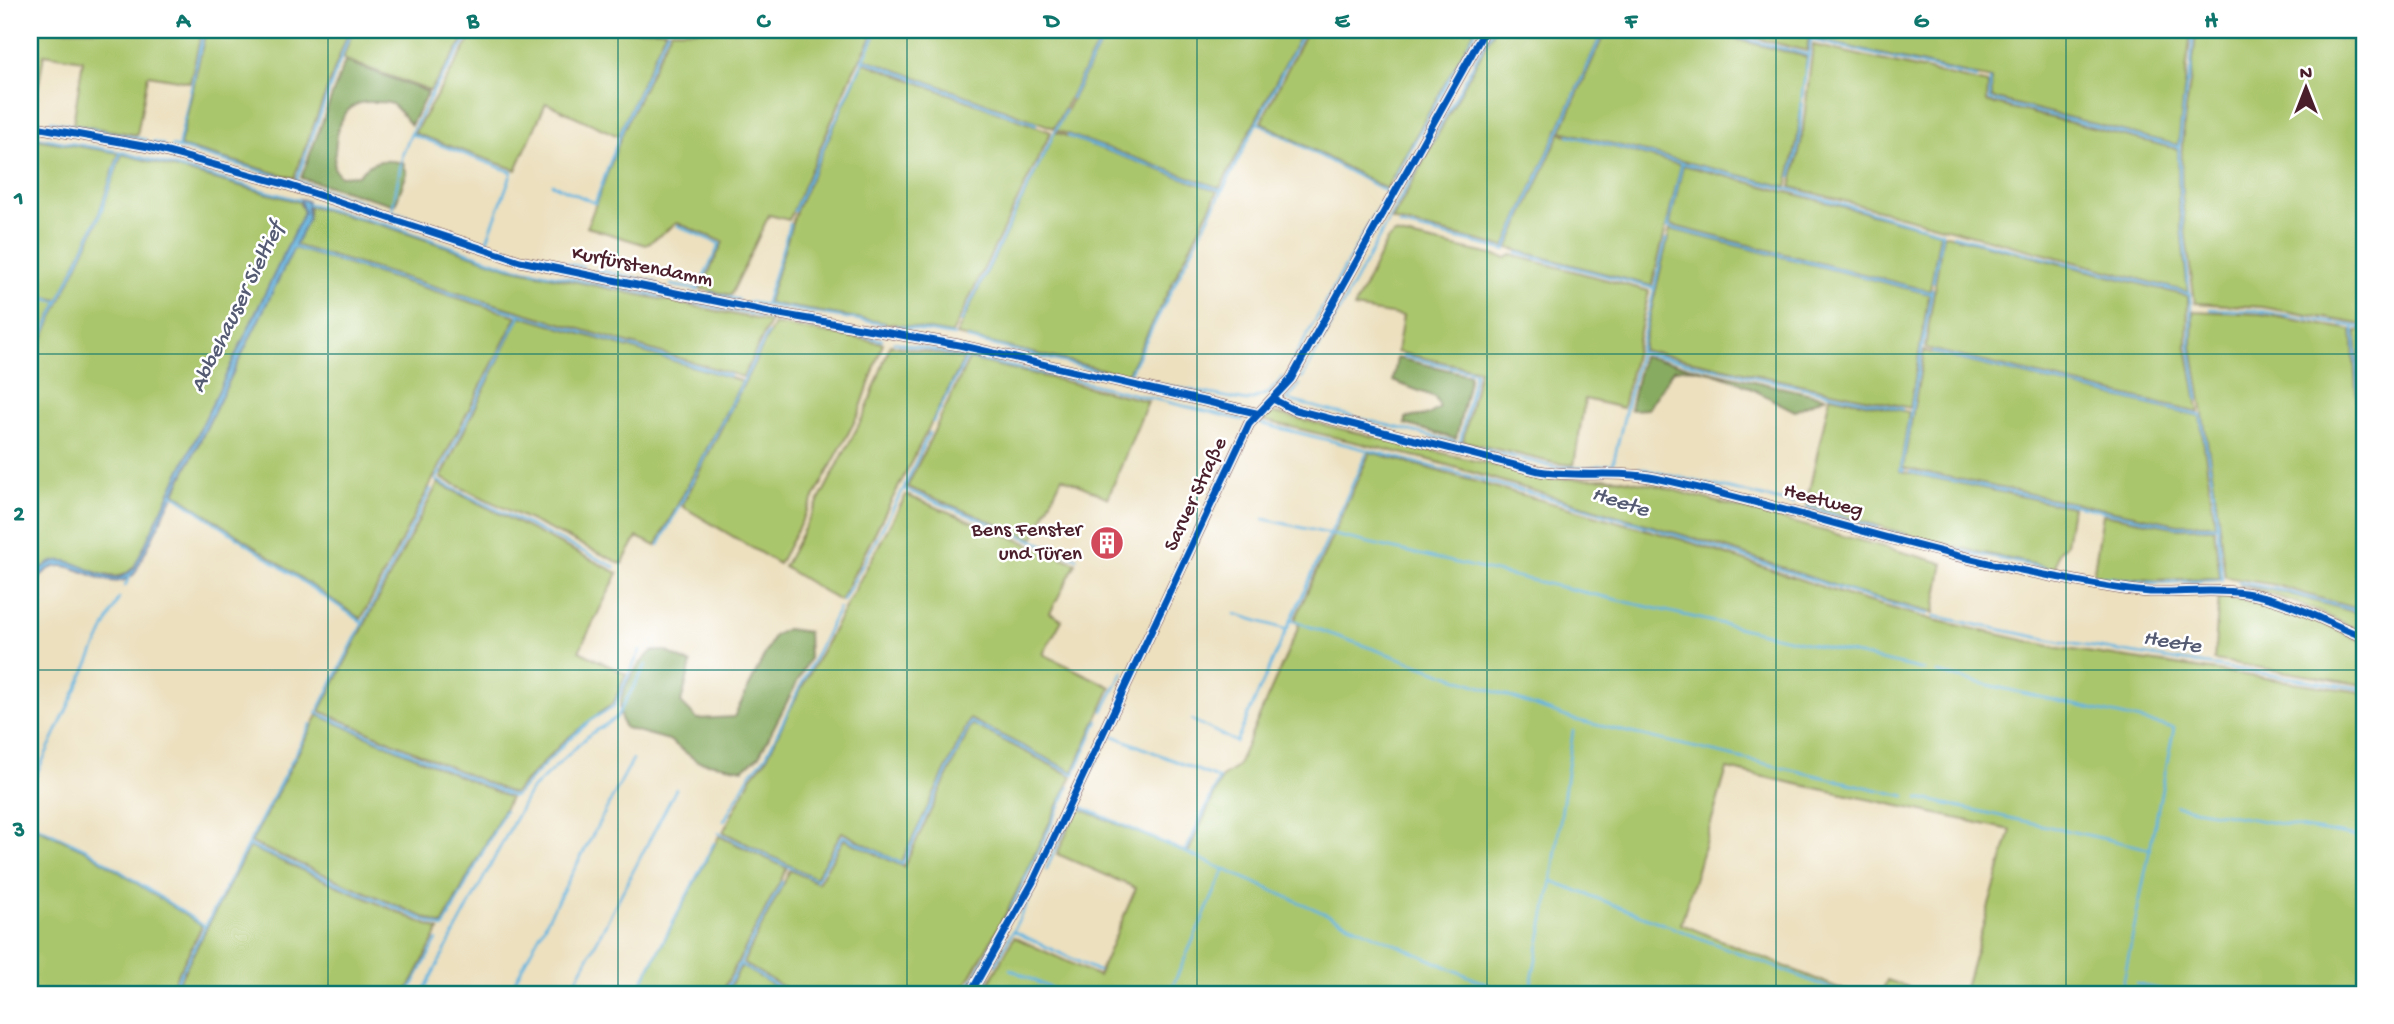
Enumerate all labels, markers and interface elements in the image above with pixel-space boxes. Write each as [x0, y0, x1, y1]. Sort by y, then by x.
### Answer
text: A [175, 9, 191, 36]
text: B [466, 9, 480, 36]
text: C [757, 9, 772, 36]
text: D [1043, 9, 1061, 36]
text: E [1335, 9, 1351, 36]
text: F [1624, 9, 1639, 36]
text: G [1914, 9, 1930, 36]
text: H [2204, 9, 2218, 36]
north arrow [2272, 52, 2342, 122]
text: N [2300, 63, 2312, 86]
text: 1 [13, 186, 24, 213]
water label: Abbehauser Sieltief [185, 215, 293, 397]
street label: Kurfürstendamm [569, 242, 715, 294]
street label: Sarver Straße [1160, 433, 1235, 556]
street label: Heetweg [1781, 479, 1866, 525]
water label: Heete [1588, 481, 1653, 525]
text: 2 [13, 502, 25, 529]
place label: Bens Fenster und Türen [971, 519, 1084, 568]
building icon: Bens Fenster und Türen [1088, 524, 1126, 562]
water label: Heete [2141, 625, 2204, 661]
text: 3 [12, 818, 25, 845]

